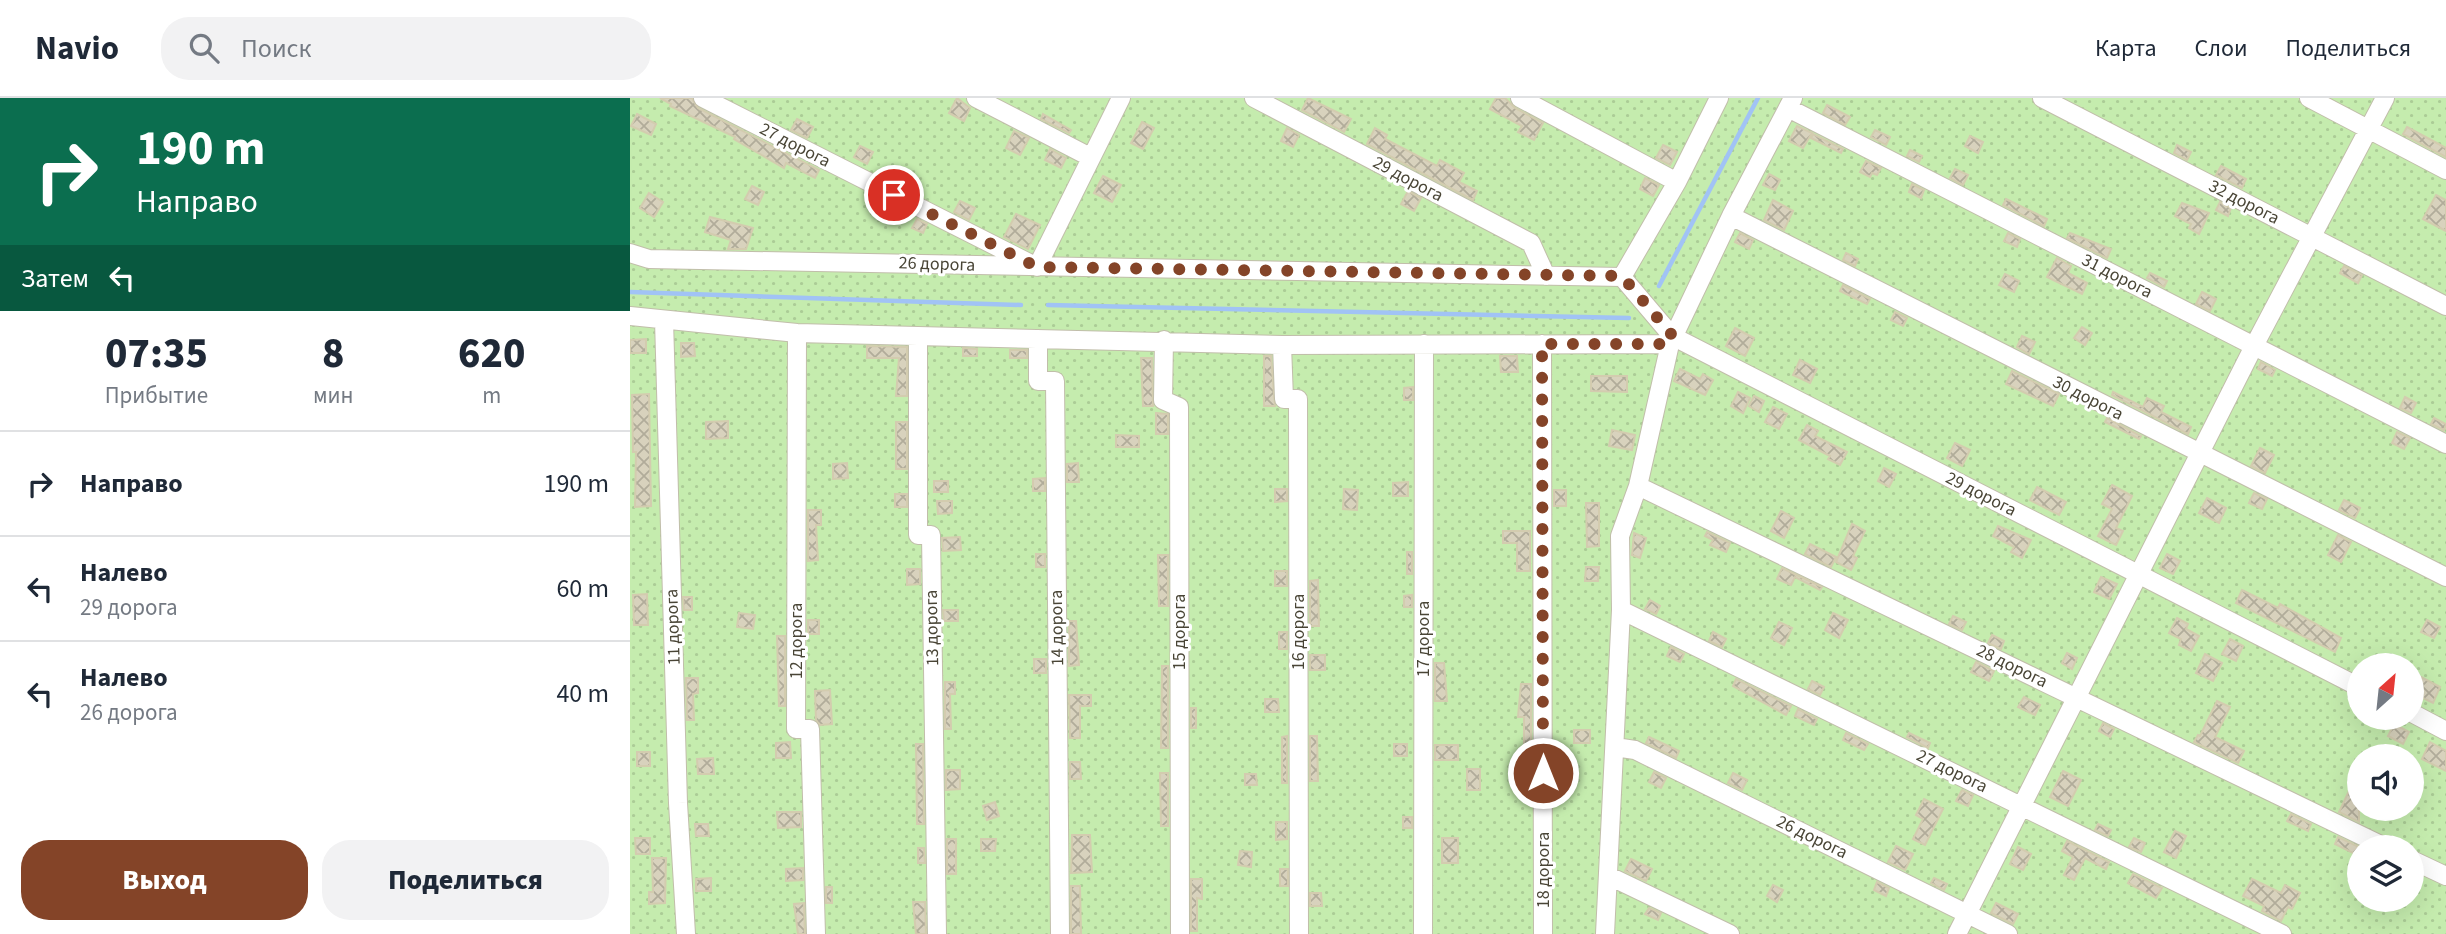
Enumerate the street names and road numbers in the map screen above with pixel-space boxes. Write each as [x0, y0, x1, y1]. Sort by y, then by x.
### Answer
street label: 27 дорога [755, 117, 835, 173]
street label: 29 дорога [1368, 150, 1448, 208]
street label: 32 дорога [2204, 174, 2284, 230]
street label: 31 дорога [2077, 248, 2157, 304]
street label: 26 дорога [898, 250, 976, 278]
street label: 30 дорога [2048, 370, 2128, 426]
street label: 29 дорога [1941, 466, 2021, 522]
street label: 11 дорога [659, 588, 687, 666]
street label: 13 дорога [919, 590, 945, 666]
street label: 14 дорога [1044, 590, 1070, 666]
street label: 15 дорога [1167, 594, 1192, 670]
street label: 16 дорога [1286, 594, 1311, 670]
street label: 17 дорога [1411, 601, 1436, 677]
street label: 12 дорога [784, 603, 809, 679]
street label: 28 дорога [1972, 638, 2052, 694]
street label: 27 дорога [1912, 743, 1992, 799]
street label: 26 дорога [1772, 809, 1852, 865]
street label: 18 дорога [1531, 832, 1556, 908]

